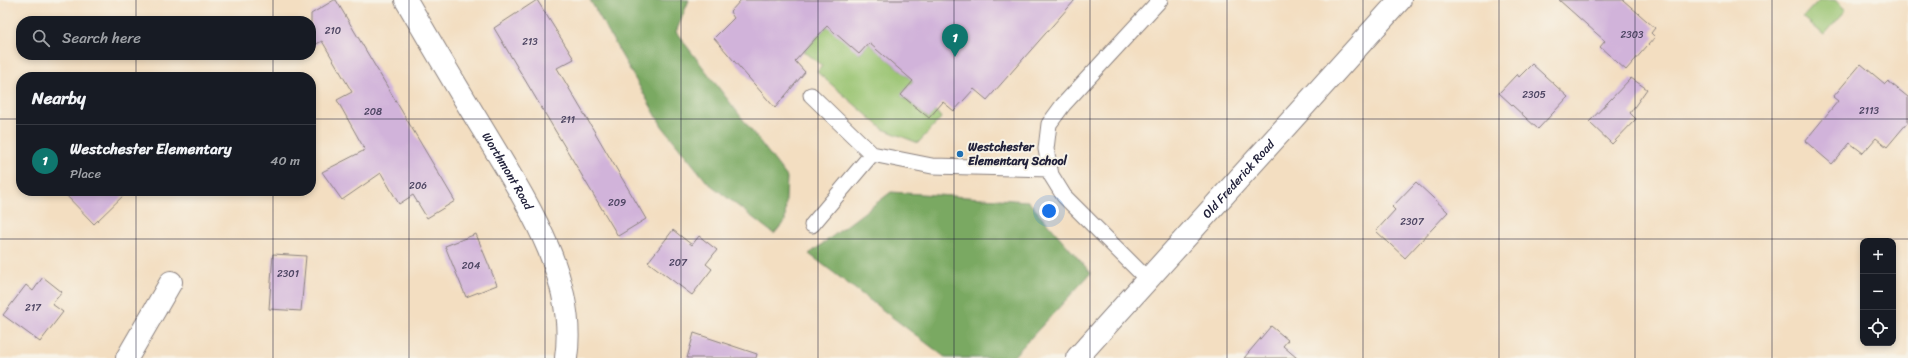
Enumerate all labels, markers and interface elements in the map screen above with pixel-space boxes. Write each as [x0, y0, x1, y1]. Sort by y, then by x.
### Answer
search box [16, 16, 316, 60]
house number: 210 [325, 22, 341, 40]
pin: 1 [942, 24, 968, 57]
text: Search here [62, 25, 141, 51]
house number: 2303 [1620, 26, 1644, 44]
icon: search [30, 27, 52, 49]
house number: 213 [522, 33, 538, 51]
text: Nearby [32, 83, 86, 113]
house number: 2305 [1522, 86, 1546, 104]
house number: 2113 [1859, 102, 1879, 120]
house number: 208 [364, 103, 382, 121]
house number: 211 [561, 111, 575, 129]
street label: Worthmont Road [476, 128, 540, 215]
street label: Old Frederick Road [1197, 134, 1281, 224]
text: Westchester Elementary [70, 136, 232, 162]
place label: Westchester Elementary School [968, 136, 1068, 172]
text: 1 [42, 149, 48, 172]
text: 40 m [270, 149, 300, 172]
marker: Westchester Elementary School [955, 149, 965, 159]
text: Place [70, 162, 101, 185]
house number: 206 [409, 177, 427, 195]
house number: 209 [608, 194, 626, 212]
your location [1039, 201, 1059, 221]
house number: 2307 [1400, 213, 1425, 231]
map controls [1860, 238, 1896, 346]
button: + [1860, 238, 1896, 274]
house number: 207 [669, 254, 688, 272]
house number: 204 [462, 257, 480, 275]
house number: 2301 [277, 265, 299, 283]
button: − [1860, 274, 1896, 310]
house number: 217 [25, 299, 42, 317]
button: locate [1860, 310, 1896, 346]

